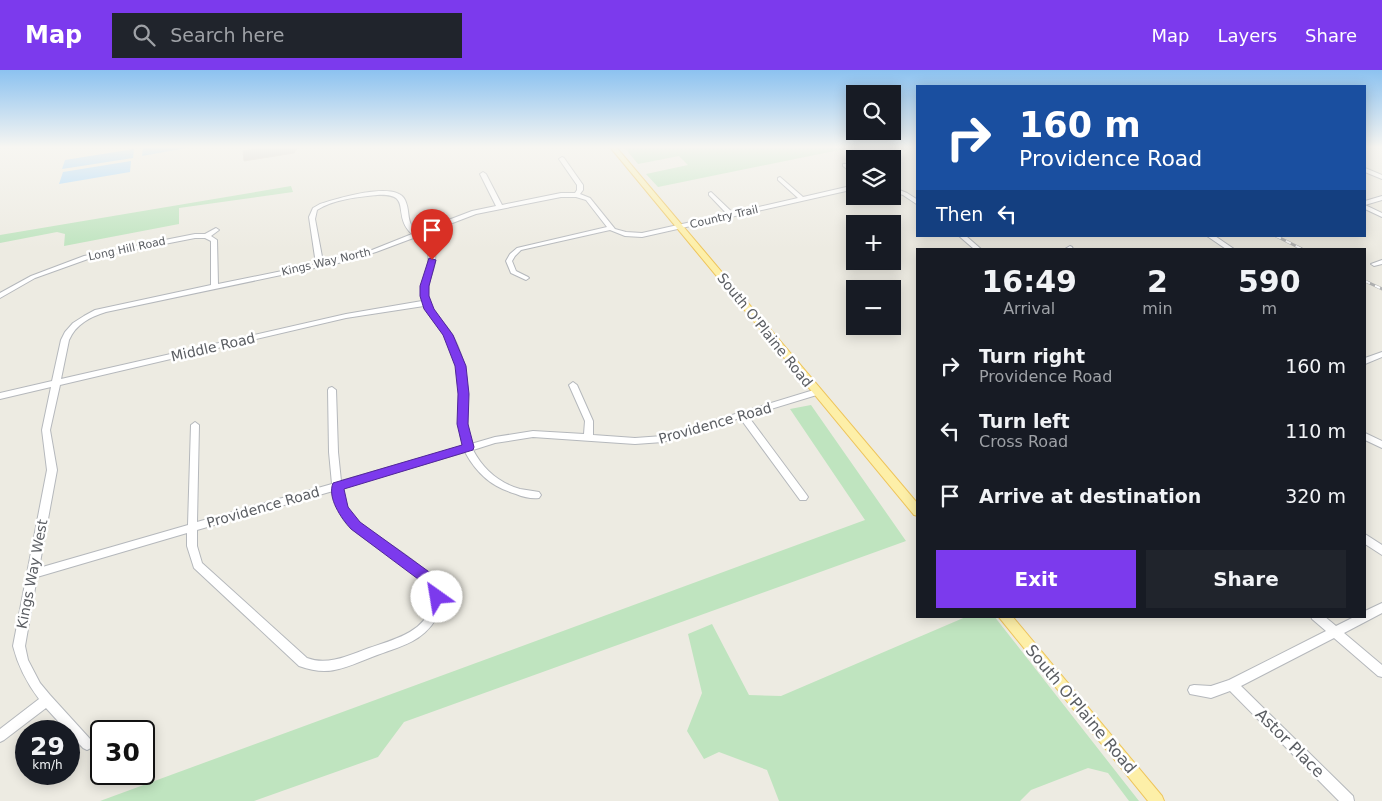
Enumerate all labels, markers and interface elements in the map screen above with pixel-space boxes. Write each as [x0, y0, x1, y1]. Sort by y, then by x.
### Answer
search box [112, 13, 462, 58]
text: Map [25, 21, 82, 49]
icon: search [130, 21, 158, 49]
text: Search here [170, 24, 284, 46]
text: Map [1151, 25, 1189, 46]
text: Layers [1217, 25, 1277, 46]
text: Share [1305, 25, 1357, 46]
map controls [846, 85, 901, 335]
button: search [846, 85, 901, 140]
icon: right [936, 105, 1001, 170]
text: 160 m [1019, 105, 1141, 145]
text: Providence Road [1019, 146, 1202, 171]
button: layers [846, 150, 901, 205]
icon: left [993, 200, 1021, 228]
street label: Country Trail [689, 203, 759, 231]
text: Then [936, 203, 983, 225]
pin [411, 209, 453, 260]
button: + [846, 215, 901, 270]
icon: arrive [418, 216, 446, 244]
street label: Long Hill Road [87, 234, 167, 264]
street label: Kings Way North [280, 245, 372, 279]
text: 16:49 [981, 264, 1077, 299]
text: 2 [1147, 264, 1168, 299]
text: 590 [1238, 264, 1301, 299]
street label: South O'Plaine Road [714, 270, 816, 390]
button: − [846, 280, 901, 335]
text: Arrival [1003, 299, 1055, 318]
text: min [1142, 299, 1173, 318]
text: m [1261, 299, 1277, 318]
street label: Middle Road [169, 330, 257, 364]
text: Turn right [979, 345, 1085, 367]
icon: right [936, 352, 964, 380]
text: 160 m [1285, 355, 1346, 377]
text: Providence Road [979, 367, 1112, 386]
street label: Providence Road [657, 399, 773, 447]
text: Turn left [979, 410, 1070, 432]
icon: left [936, 417, 964, 445]
text: 110 m [1285, 420, 1346, 442]
text: Cross Road [979, 432, 1068, 451]
icon: arrive [936, 482, 964, 510]
street label: Providence Road [205, 483, 321, 531]
text: Arrive at destination [979, 485, 1201, 507]
text: 320 m [1285, 485, 1346, 507]
street label: Kings Way West [14, 517, 51, 630]
button: Exit [936, 550, 1136, 608]
button: Share [1146, 550, 1346, 608]
position arrow [410, 570, 462, 622]
street label: South O'Plaine Road [1022, 641, 1140, 777]
street label: Astor Place [1252, 705, 1328, 781]
speed limit sign: 30 [90, 720, 155, 785]
text: 29 [30, 732, 65, 761]
text: km/h [32, 758, 63, 772]

